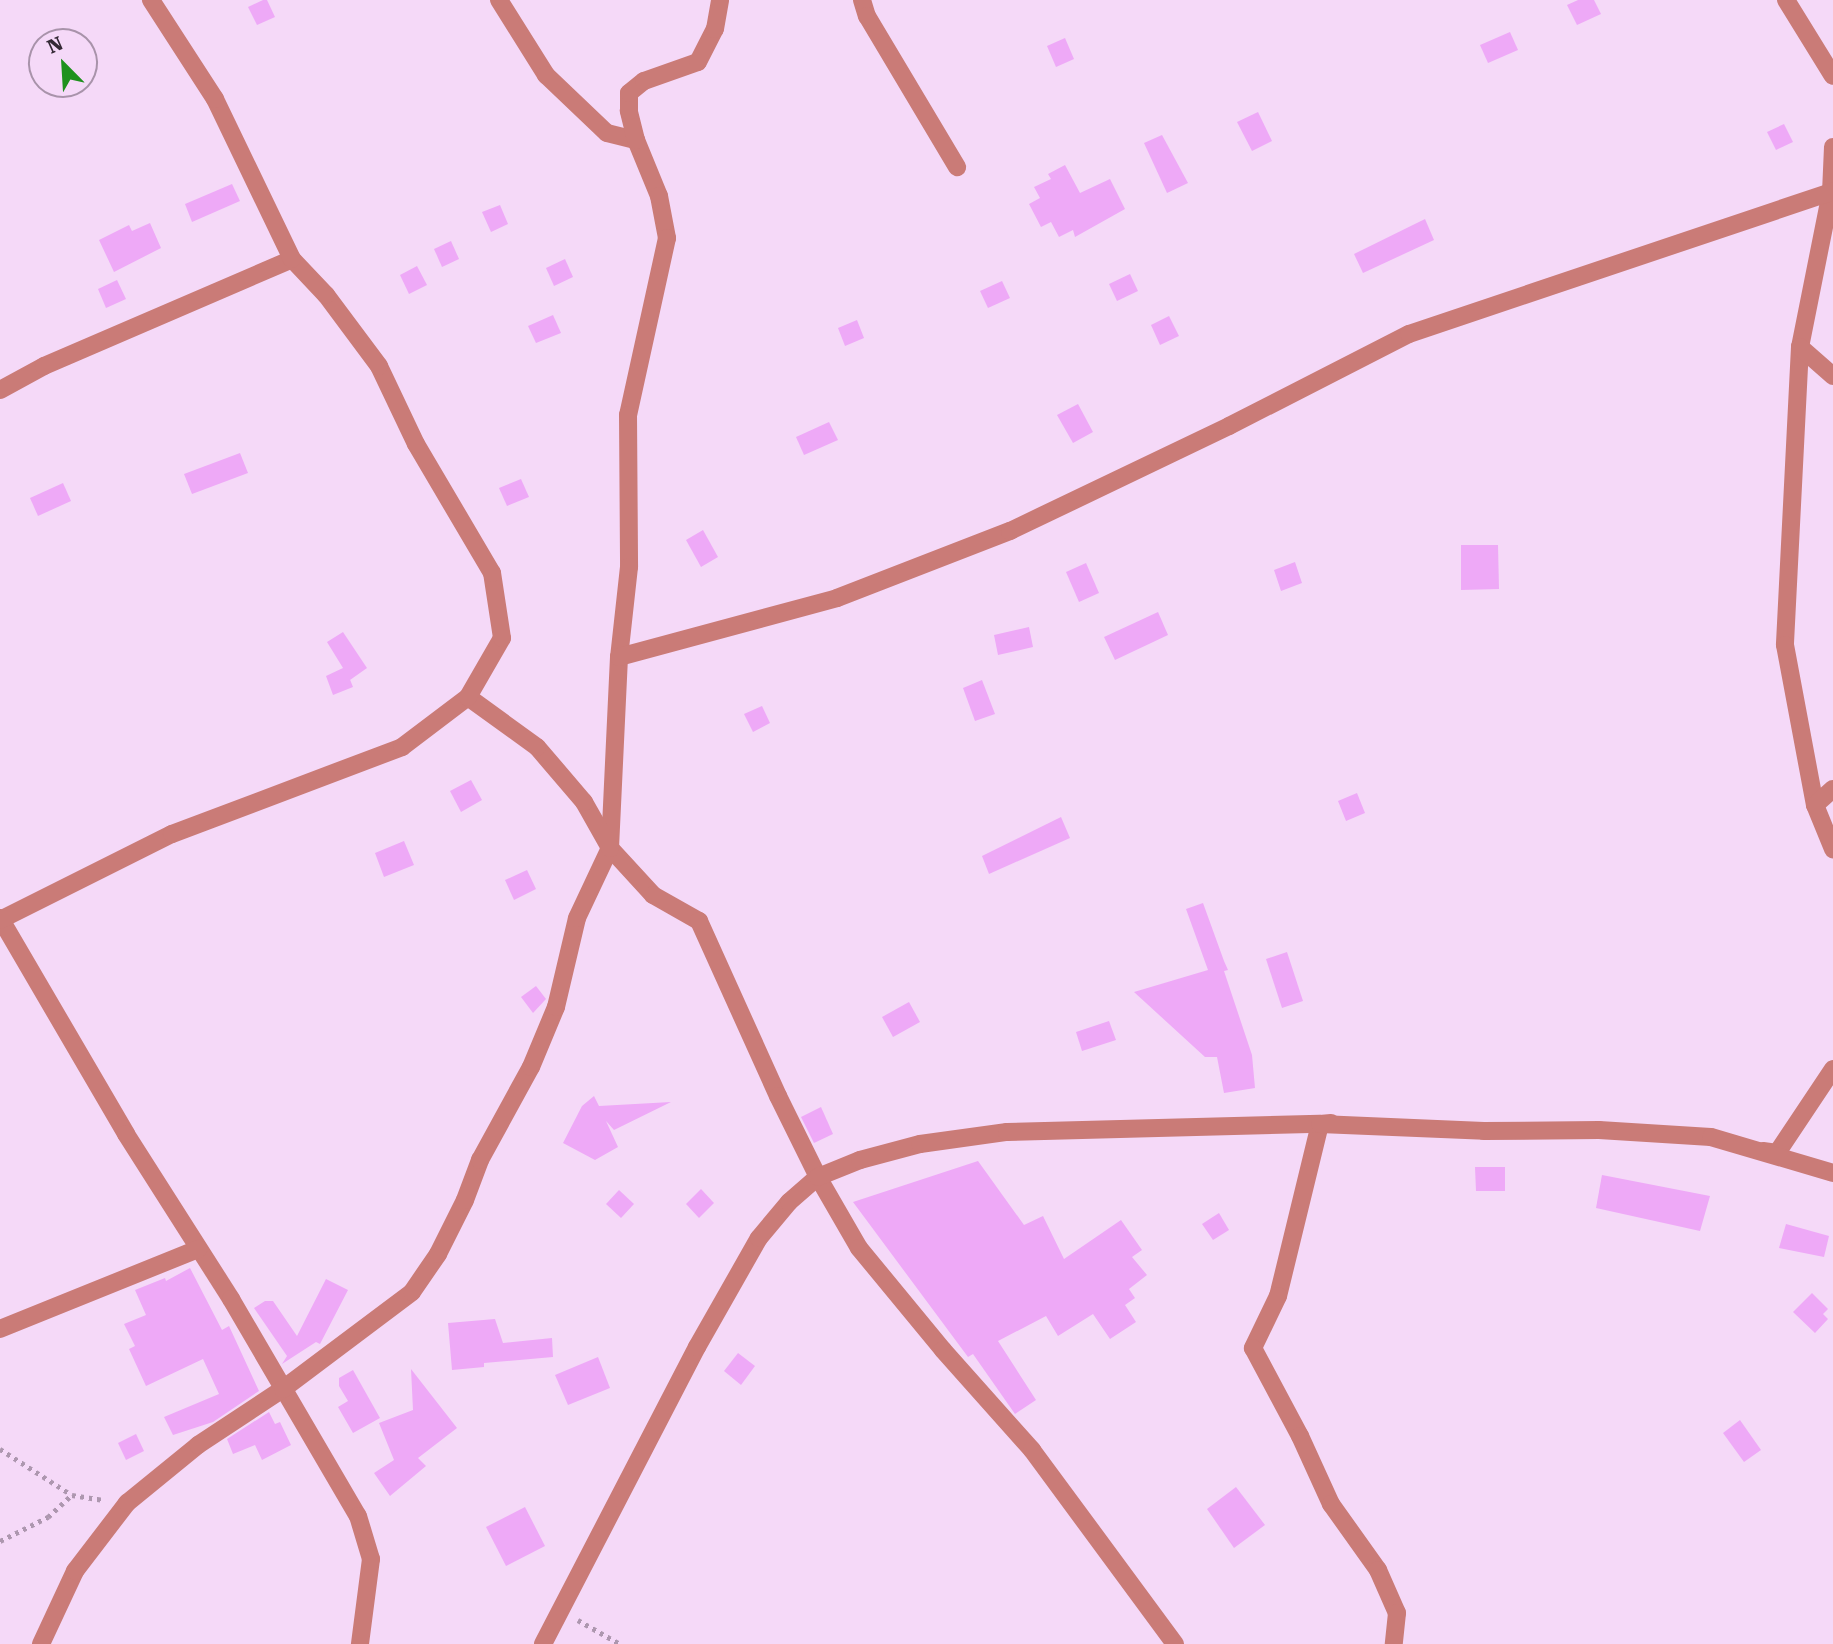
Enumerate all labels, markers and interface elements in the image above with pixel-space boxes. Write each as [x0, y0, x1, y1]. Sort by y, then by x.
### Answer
north arrow [28, 28, 98, 98]
text: N [44, 32, 66, 59]

